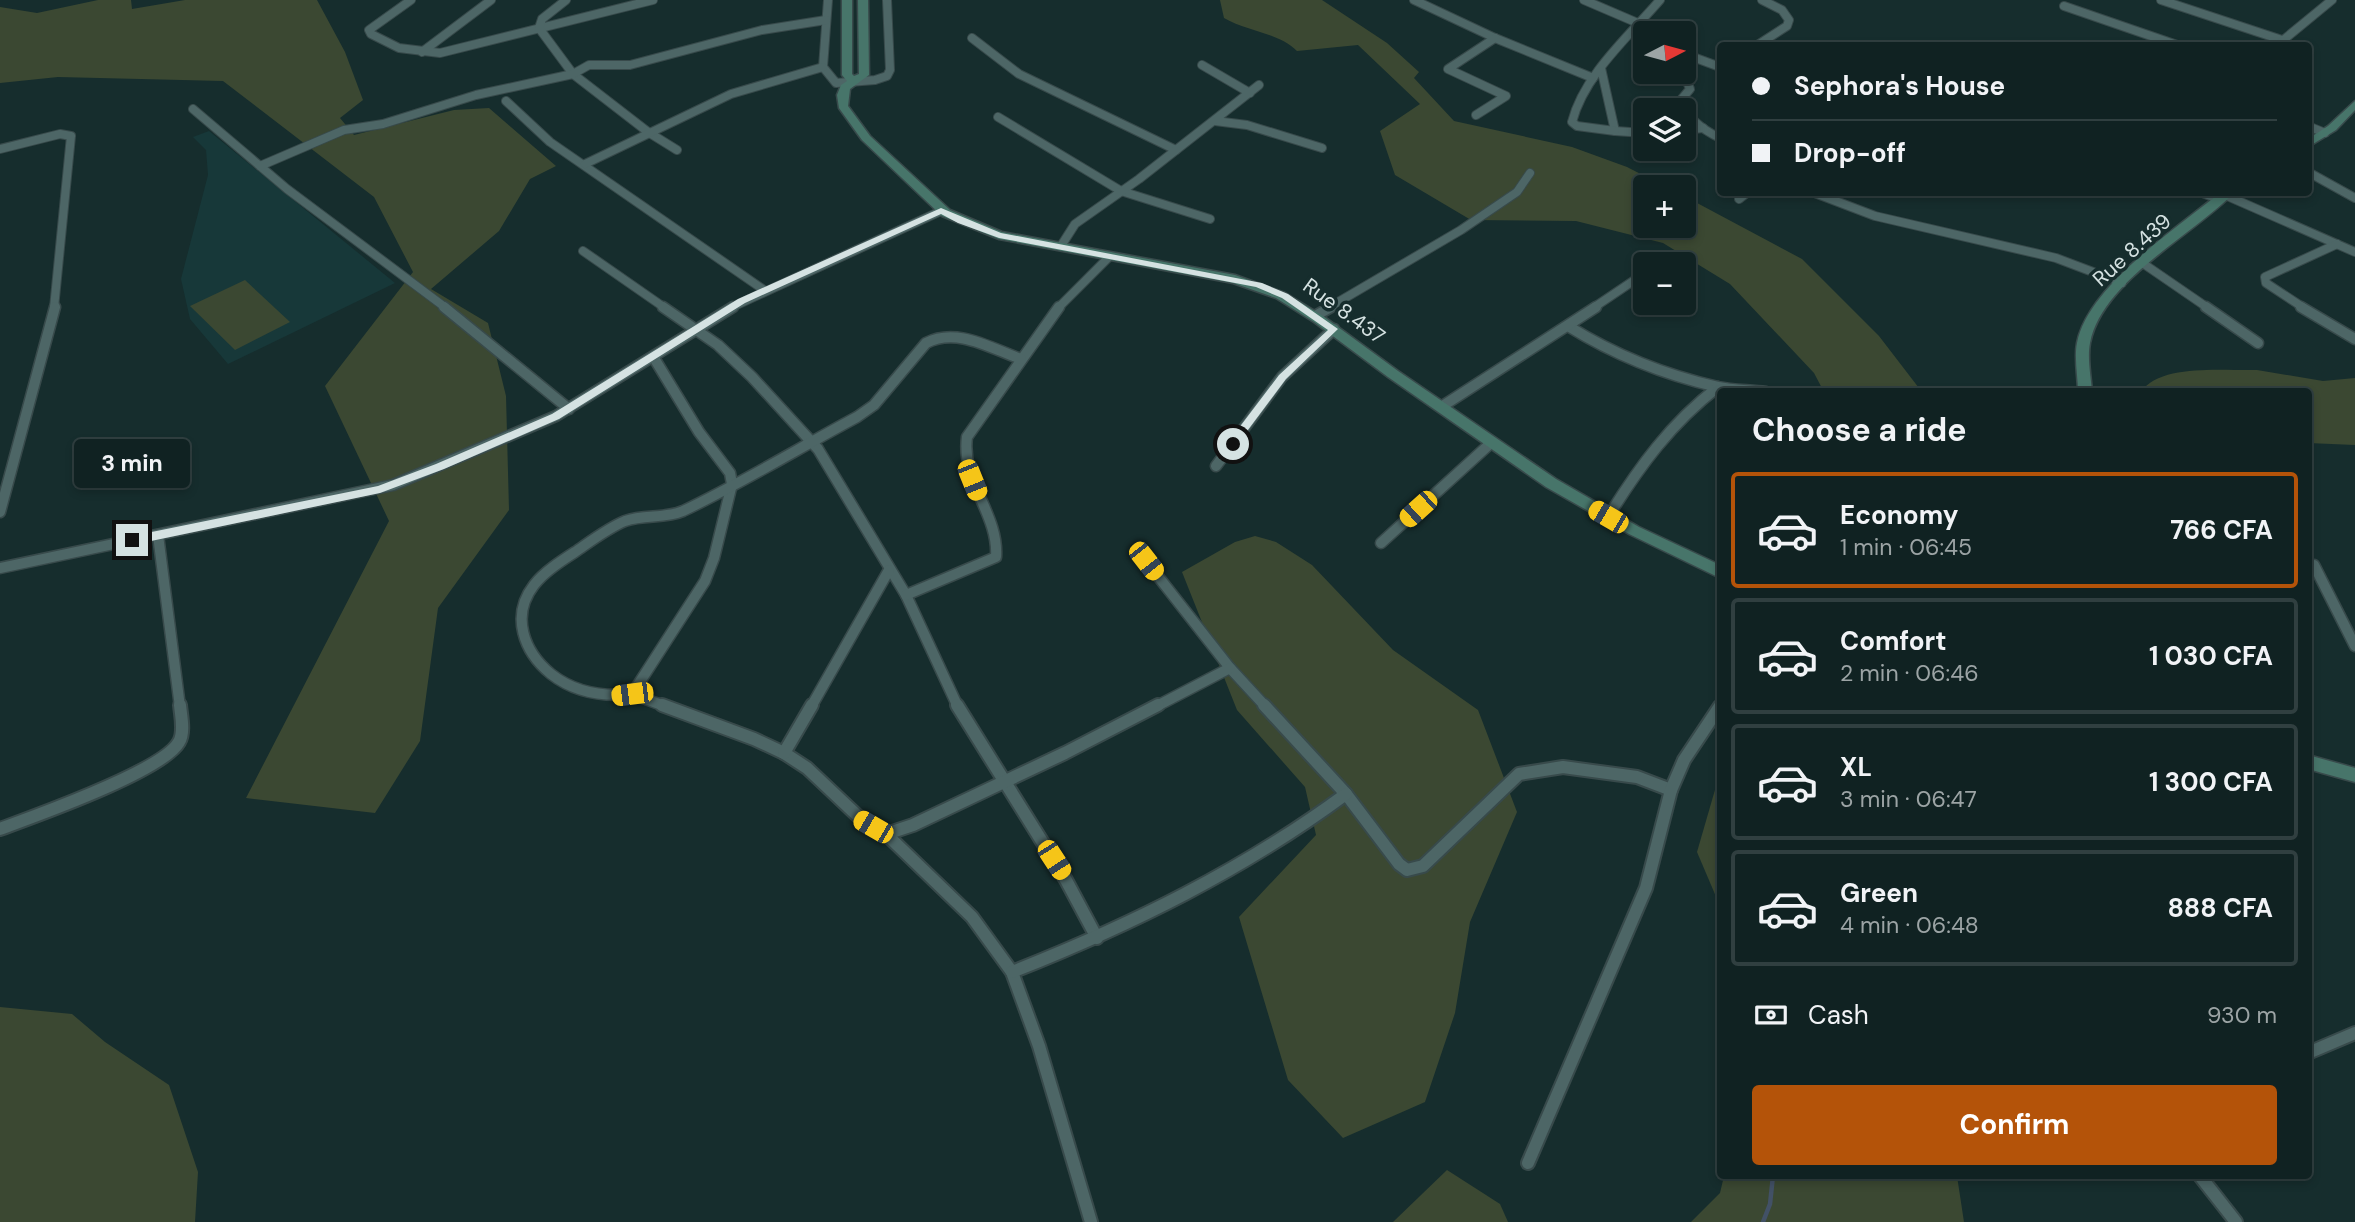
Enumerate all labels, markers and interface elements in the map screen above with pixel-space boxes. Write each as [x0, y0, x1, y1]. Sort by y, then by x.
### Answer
north arrow [1633, 21, 1696, 84]
map controls [1633, 21, 1696, 315]
text: Sephora's House [1794, 69, 2005, 103]
button: layers [1633, 98, 1696, 161]
text: Drop-off [1794, 136, 1906, 170]
button: + [1633, 175, 1696, 238]
street label: Rue 8.439 [2087, 207, 2177, 293]
button: − [1633, 252, 1696, 315]
street label: Rue 8.437 [1297, 272, 1391, 350]
text: Choose a ride [1752, 409, 1967, 451]
route start [1217, 428, 1249, 460]
callout: 3 min [74, 438, 190, 488]
text: 3 min [101, 448, 163, 478]
car [955, 457, 990, 503]
car [1396, 487, 1441, 531]
car [1585, 497, 1632, 537]
text: Economy [1840, 498, 1958, 532]
icon: car [1756, 499, 1819, 562]
text: 766 CFA [2170, 513, 2273, 547]
route end [116, 524, 148, 556]
text: 1 min · 06:45 [1840, 532, 1972, 562]
car [1125, 538, 1168, 584]
text: Comfort [1840, 624, 1946, 658]
icon: car [1756, 625, 1819, 688]
text: 1 030 CFA [2149, 639, 2273, 673]
text: 2 min · 06:46 [1840, 658, 1979, 688]
car [610, 681, 655, 707]
text: XL [1840, 750, 1872, 784]
icon: car [1756, 751, 1819, 814]
text: 1 300 CFA [2149, 765, 2273, 799]
text: 3 min · 06:47 [1840, 784, 1977, 814]
car [850, 807, 897, 847]
car [1034, 837, 1075, 883]
text: Green [1840, 876, 1918, 910]
icon: car [1756, 877, 1819, 940]
text: 888 CFA [2167, 891, 2273, 925]
text: 4 min · 06:48 [1840, 910, 1979, 940]
icon: cash [1752, 996, 1790, 1034]
text: Cash [1808, 998, 1869, 1032]
text: 930 m [2207, 1000, 2277, 1030]
button: Confirm [1752, 1085, 2277, 1165]

